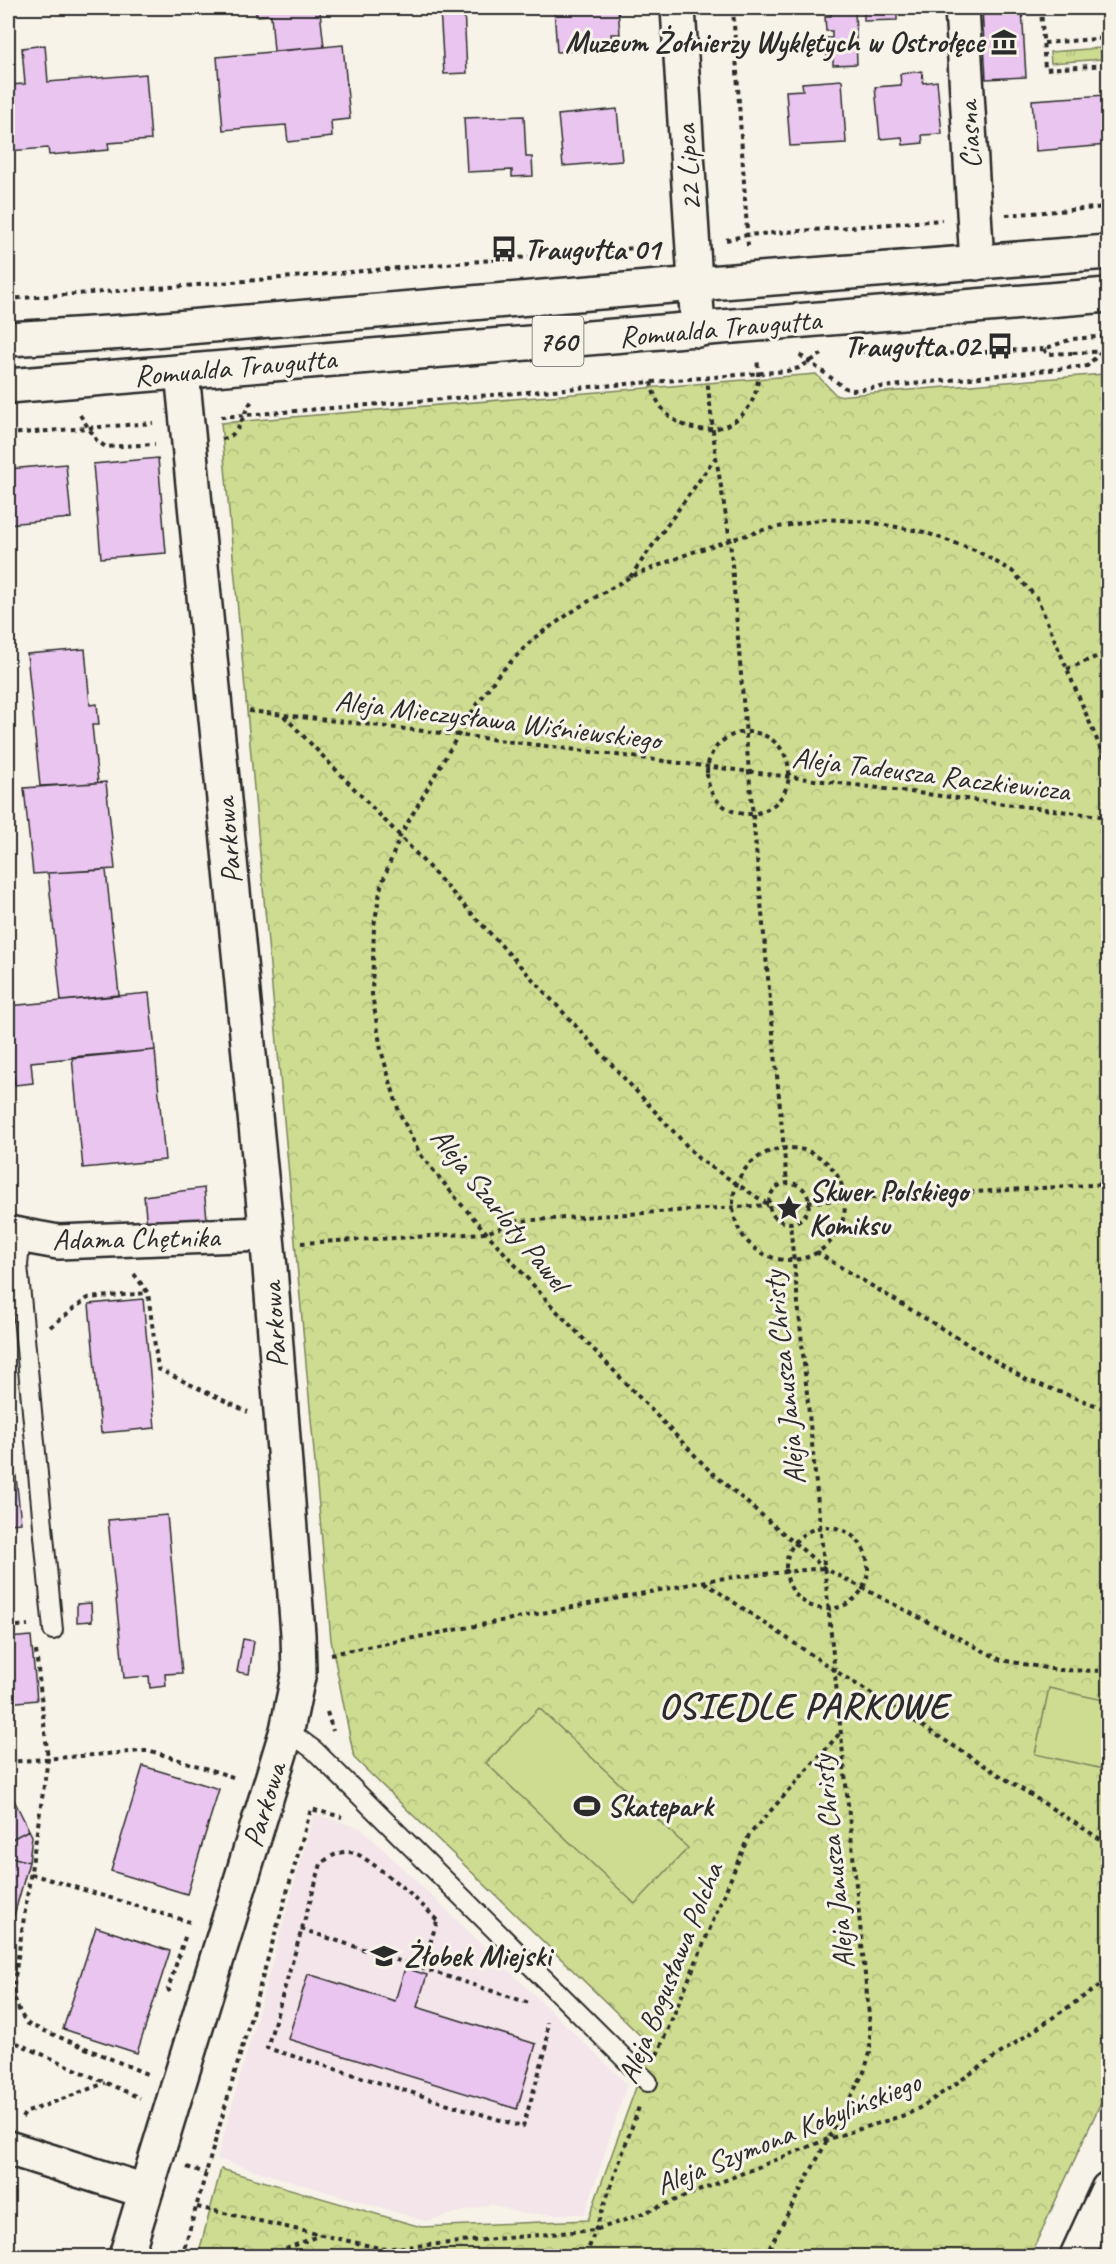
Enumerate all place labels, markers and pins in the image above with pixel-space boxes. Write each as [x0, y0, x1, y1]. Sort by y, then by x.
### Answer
place label: Muzeum Żołnierzy Wyklętych w Ostrołęce [565, 23, 987, 62]
museum icon: Muzeum Żołnierzy Wyklętych w Ostrołęce [989, 27, 1019, 57]
place label: Traugutta 01 [524, 230, 663, 268]
bus stop icon: Traugutta 01 [489, 234, 519, 264]
place label: Traugutta 02 [844, 327, 982, 365]
bus stop icon: Traugutta 02 [985, 331, 1015, 361]
place label: Skwer Polskiego Komiksu [809, 1172, 971, 1244]
place icon: Skwer Polskiego Komiksu [774, 1193, 804, 1223]
place label: Skatepark [607, 1787, 715, 1825]
sports icon: Skatepark [572, 1791, 602, 1821]
place label: Żłobek Miejski [404, 1937, 555, 1975]
school or university icon: Żłobek Miejski [369, 1941, 399, 1971]

